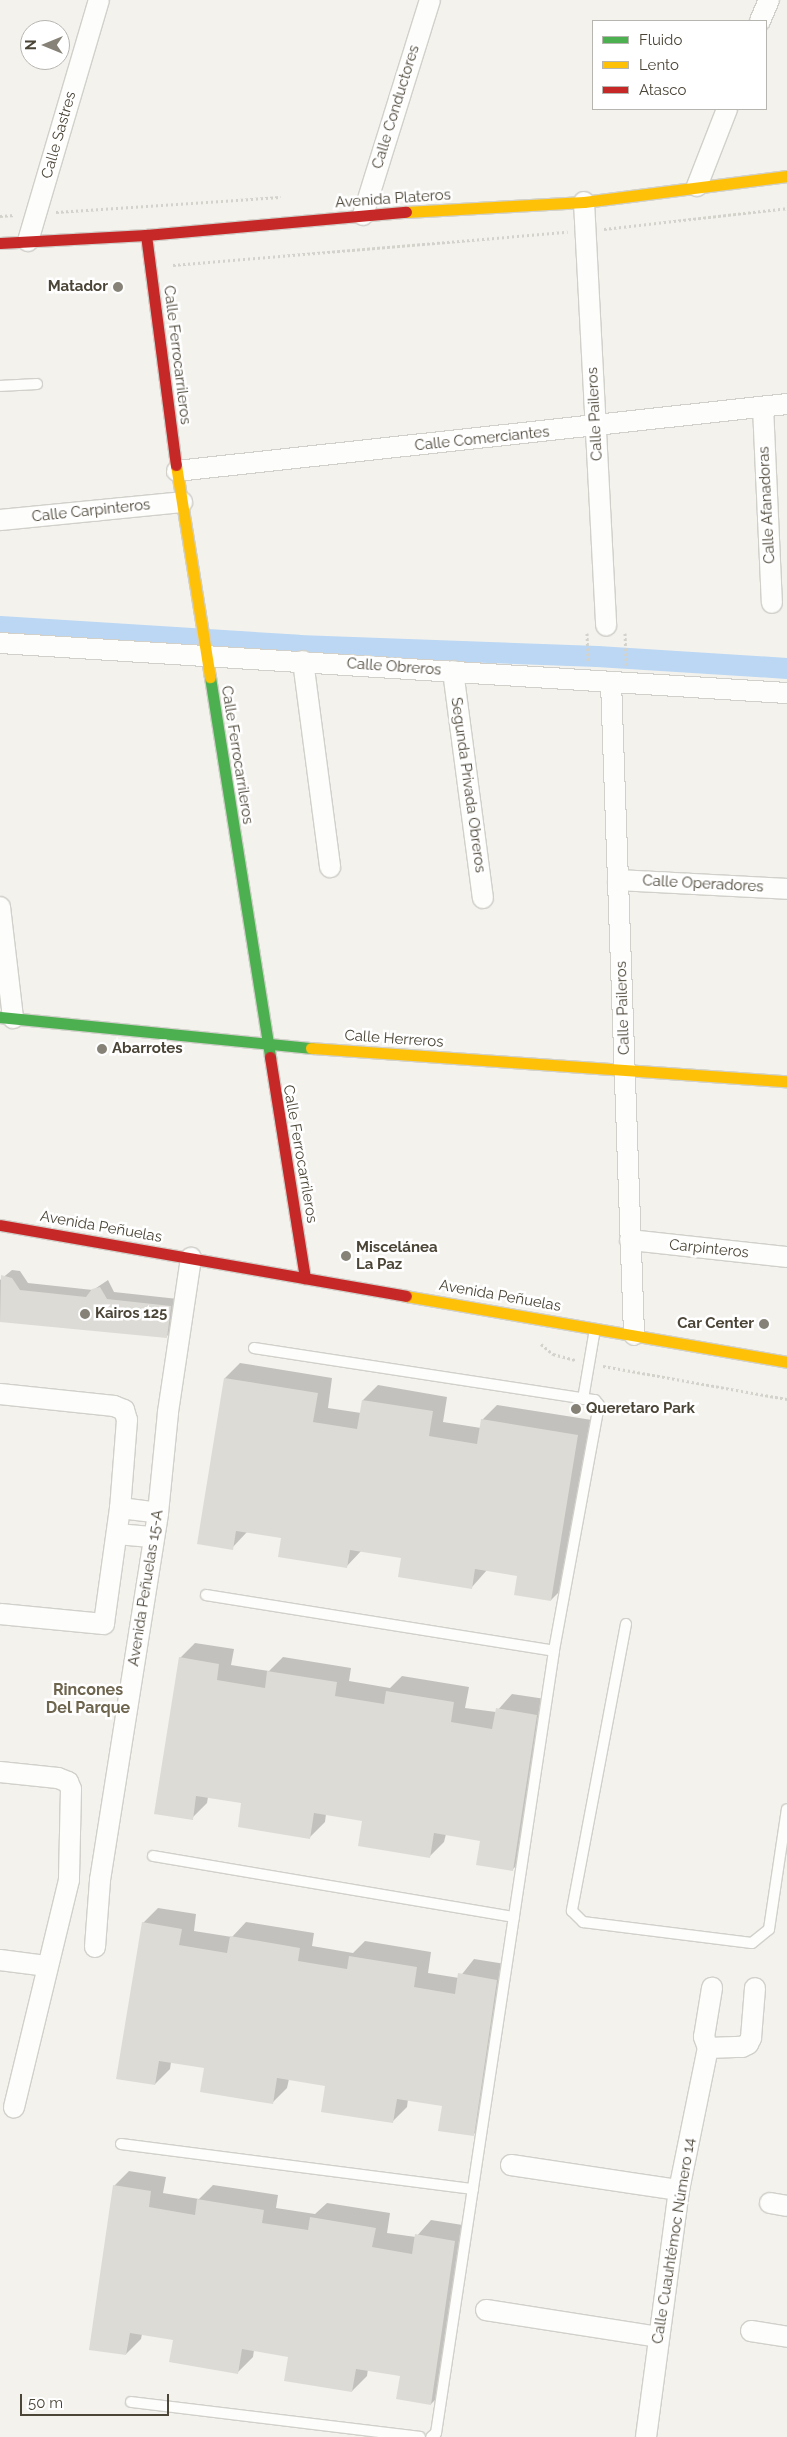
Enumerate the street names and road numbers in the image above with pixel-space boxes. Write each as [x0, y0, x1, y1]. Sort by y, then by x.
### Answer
street label: Calle Conductores [369, 43, 423, 171]
street label: Calle Sastres [38, 89, 80, 181]
street label: Avenida Plateros [335, 186, 451, 212]
street label: Calle Ferrocarrileros [160, 284, 194, 426]
street label: Calle Paileros [584, 367, 606, 461]
street label: Calle Comerciantes [414, 423, 550, 455]
street label: Calle Afanadoras [755, 446, 779, 564]
street label: Calle Carpinteros [31, 496, 151, 526]
street label: Calle Obreros [346, 655, 442, 679]
street label: Calle Ferrocarrileros [217, 684, 257, 826]
street label: Segunda Privada Obreros [447, 696, 489, 874]
street label: Calle Operadores [642, 872, 764, 896]
street label: Calle Paileros [612, 961, 634, 1055]
street label: Calle Herreros [344, 1027, 444, 1051]
street label: Calle Ferrocarrileros [279, 1084, 321, 1224]
street label: Avenida Peñuelas [39, 1207, 163, 1247]
street label: Carpinteros [668, 1236, 750, 1262]
street label: Avenida Peñuelas [438, 1276, 562, 1316]
street label: Avenida Peñuelas 15-A [125, 1508, 167, 1668]
street label: Calle Cuauhtémoc Número 14 [649, 2137, 699, 2345]

